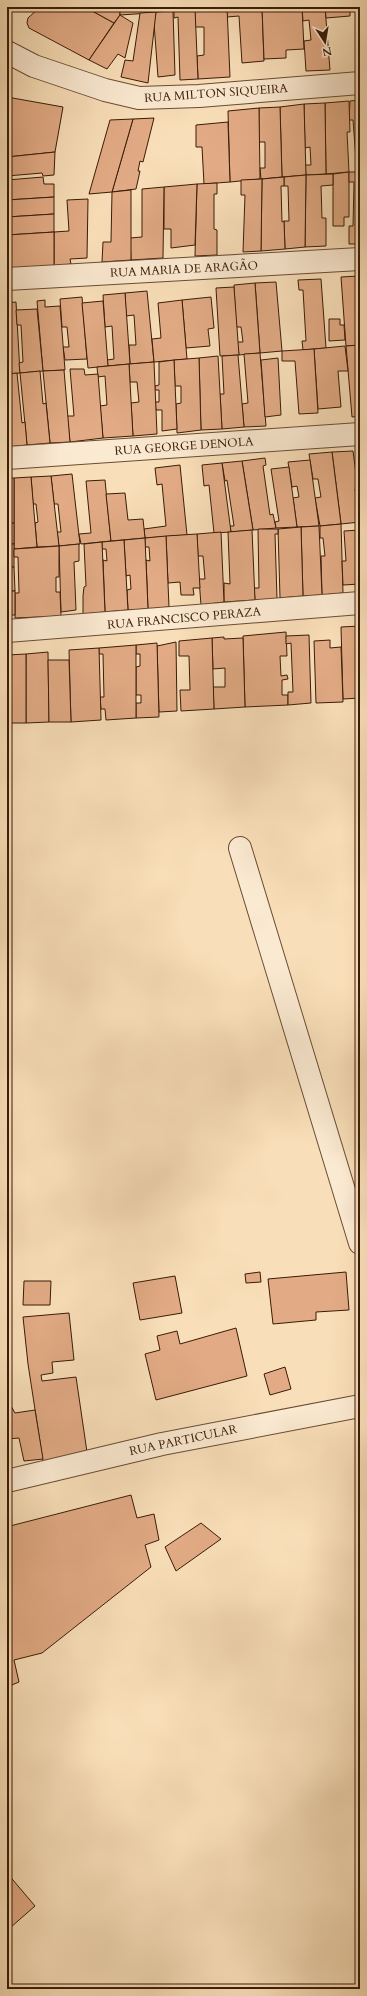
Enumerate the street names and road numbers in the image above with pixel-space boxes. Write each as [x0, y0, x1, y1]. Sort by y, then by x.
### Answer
street label: RUA MILTON SIQUEIRA [144, 80, 289, 106]
street label: RUA MARIA DE ARAGÃO [110, 256, 258, 281]
street label: RUA GEORGE DENOLA [114, 433, 254, 459]
street label: RUA FRANCISCO PERAZA [106, 603, 262, 633]
street label: RUA PARTICULAR [128, 1421, 239, 1459]

